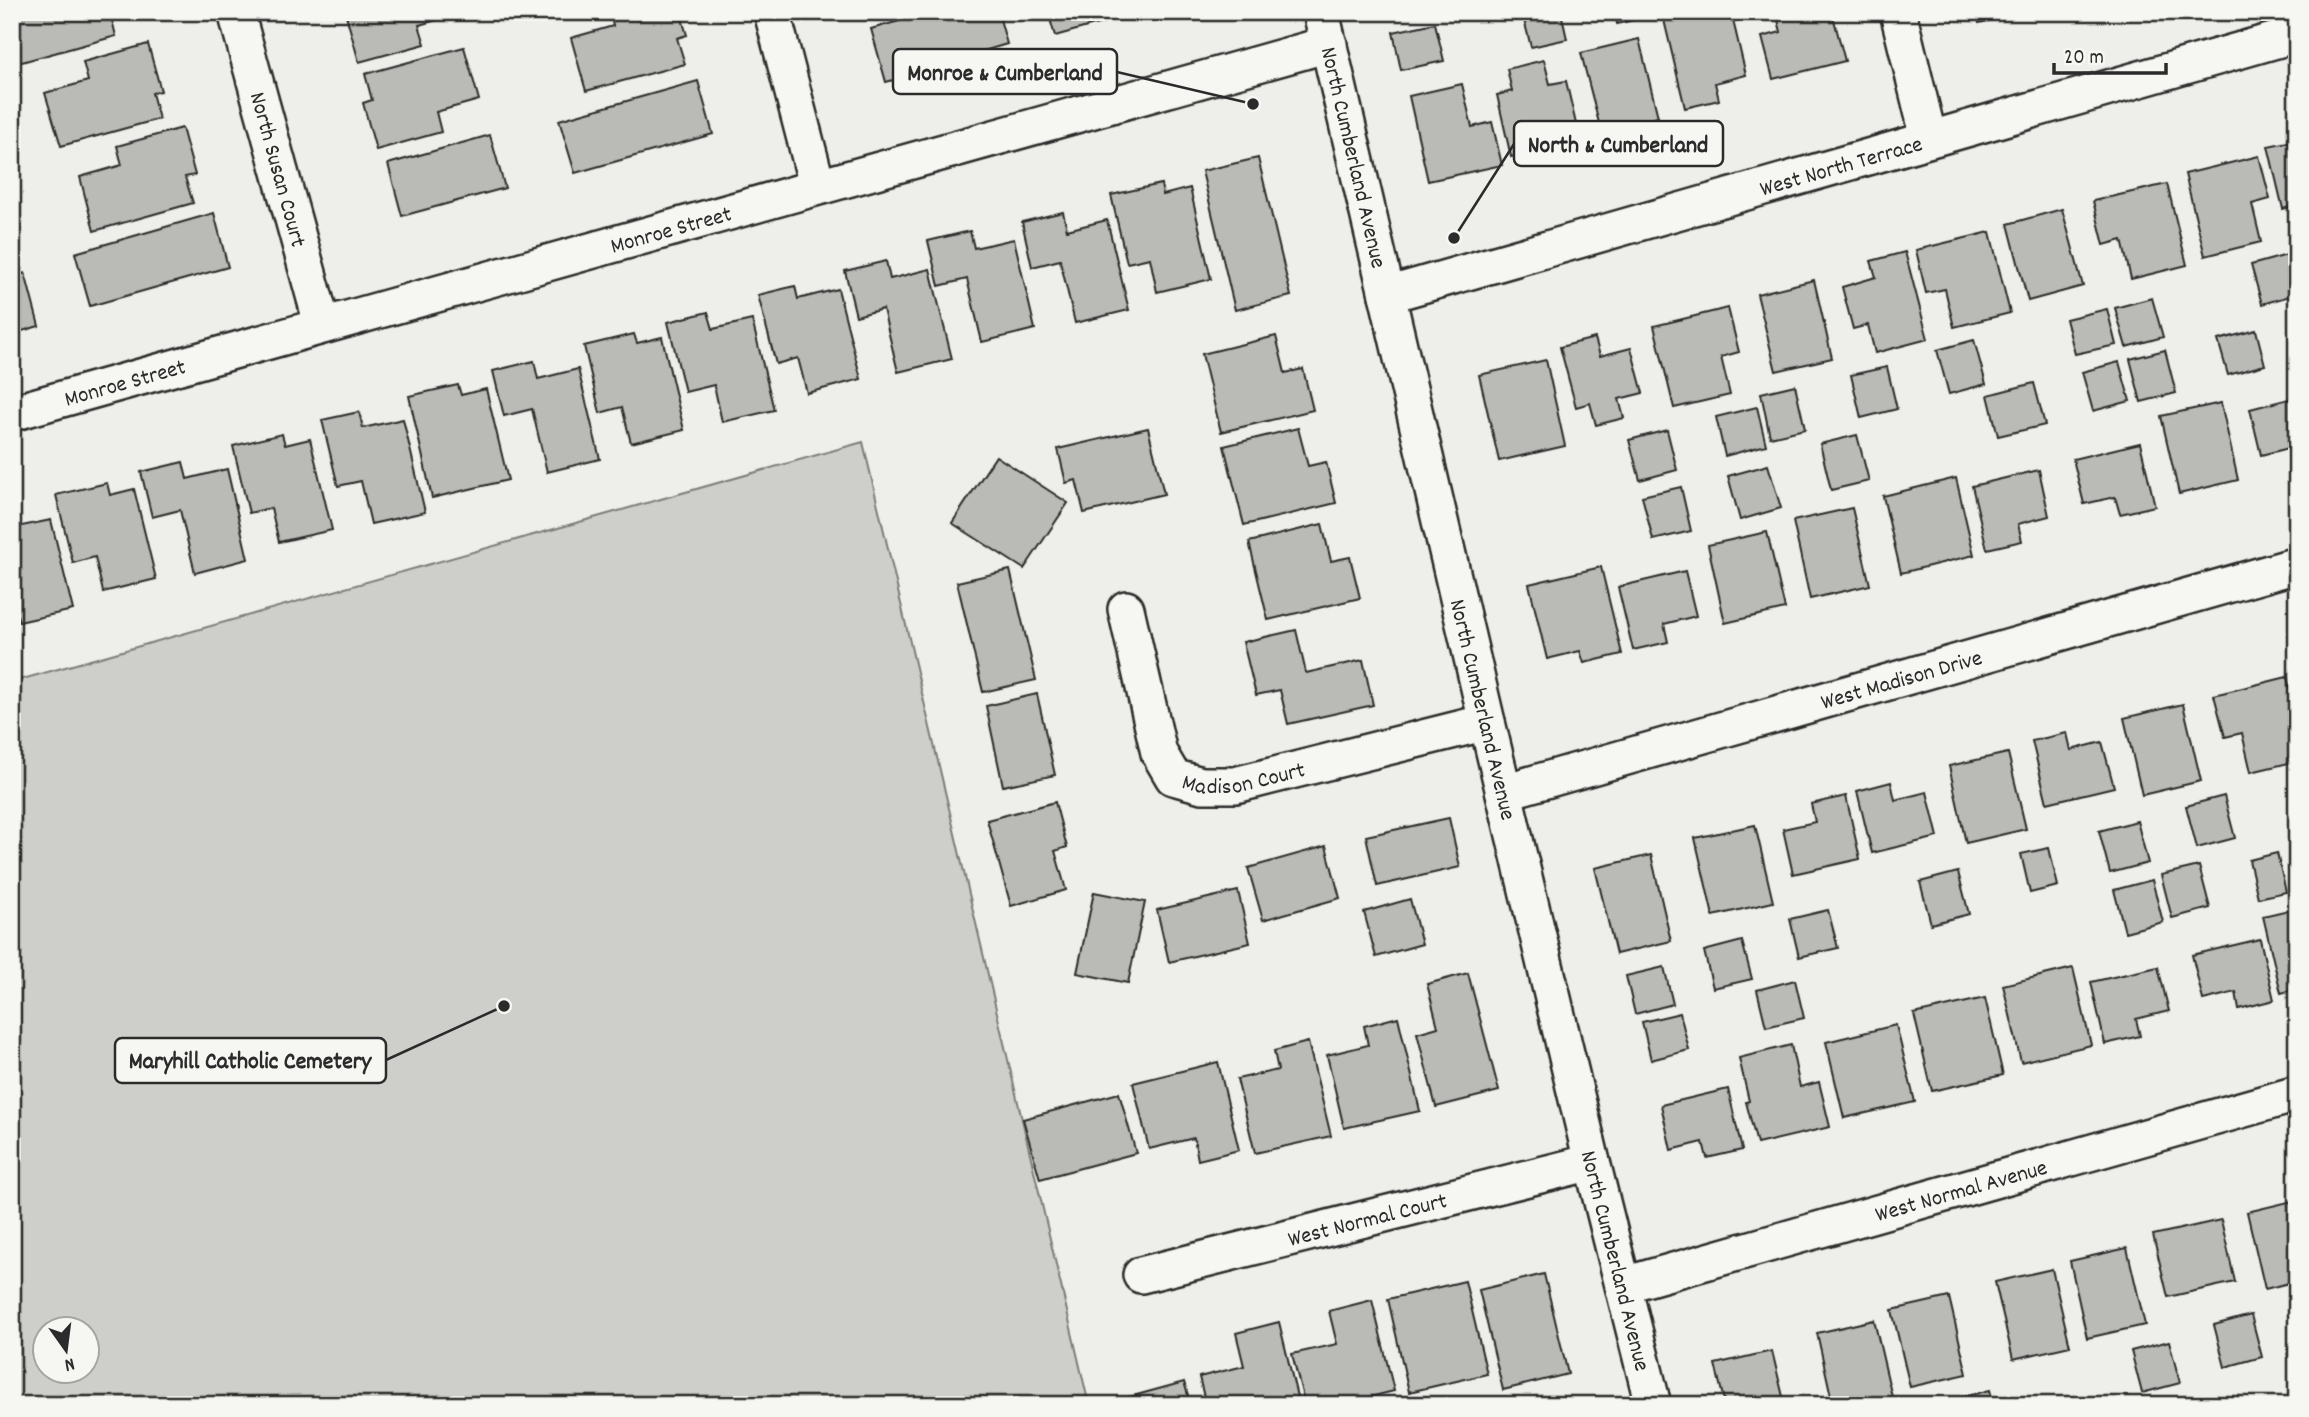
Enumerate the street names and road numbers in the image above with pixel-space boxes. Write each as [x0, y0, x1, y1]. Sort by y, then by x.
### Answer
street label: North Cumberland Avenue [1310, 44, 1393, 272]
street label: North Susan Court [239, 89, 313, 251]
street label: West North Terrace [1756, 129, 1927, 207]
street label: Monroe Street [607, 199, 736, 265]
street label: Monroe Street [61, 352, 190, 417]
street label: North Cumberland Avenue [1439, 596, 1523, 824]
street label: West Madison Drive [1818, 643, 1987, 720]
street label: Madison Court [1178, 755, 1309, 806]
street label: North Cumberland Avenue [1570, 1148, 1657, 1375]
street label: West Normal Avenue [1872, 1153, 2051, 1233]
street label: West Normal Court [1285, 1186, 1451, 1258]

